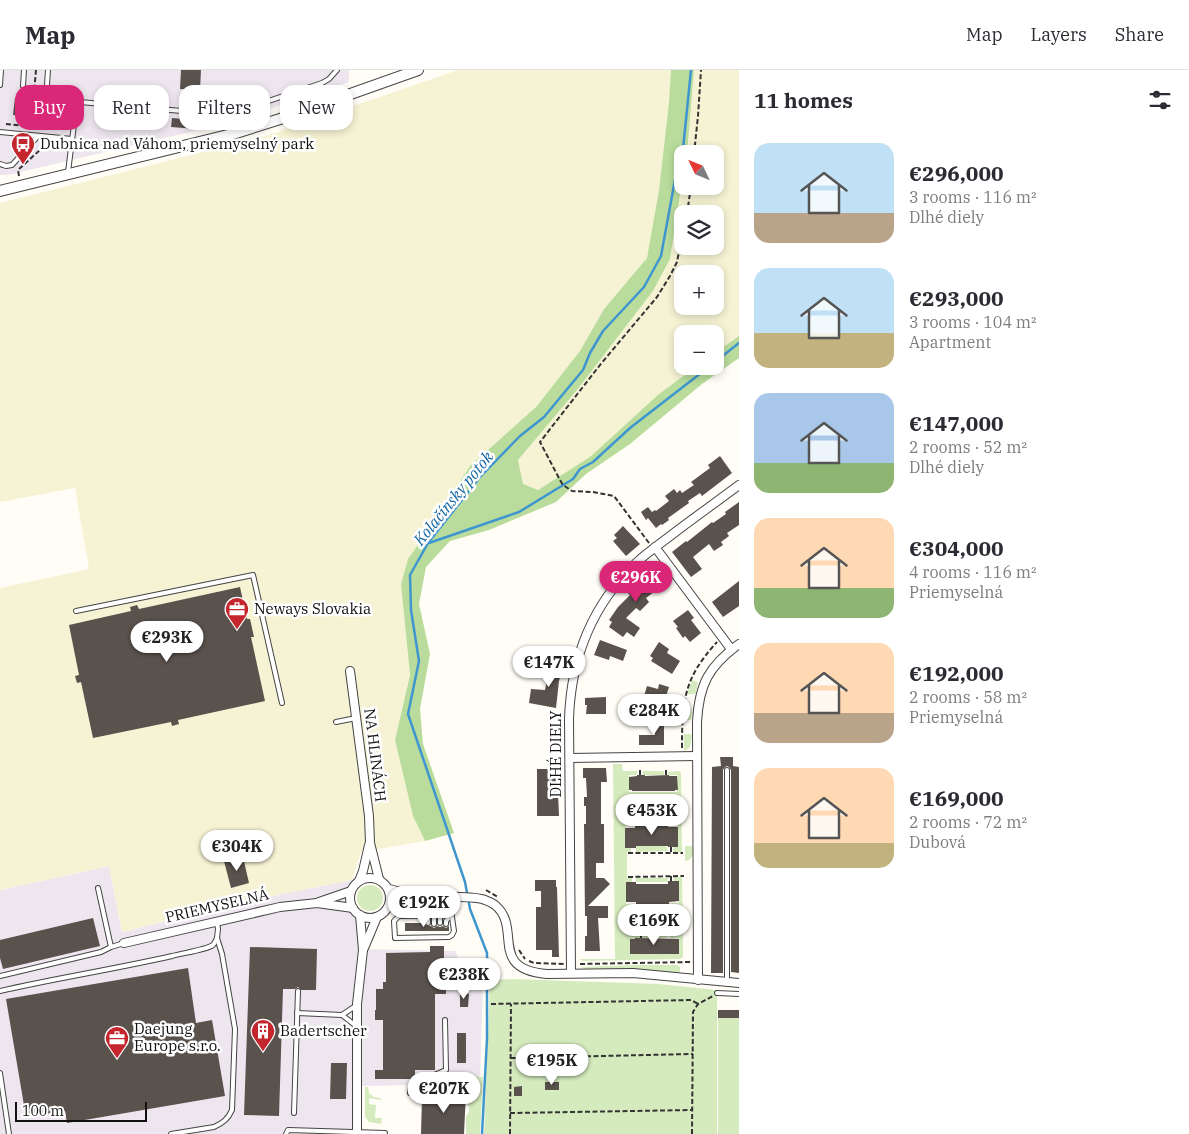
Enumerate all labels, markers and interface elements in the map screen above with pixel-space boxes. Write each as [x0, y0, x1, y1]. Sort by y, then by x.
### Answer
text: Map [25, 19, 75, 51]
text: Map [966, 23, 1003, 46]
text: Layers [1031, 23, 1087, 46]
text: Share [1115, 23, 1164, 46]
chip: Buy [15, 85, 84, 130]
chip: Rent [94, 85, 169, 130]
chip: Filters [179, 85, 270, 130]
chip: New [280, 85, 353, 130]
text: 11 homes [754, 86, 853, 114]
icon: filters [1146, 86, 1174, 114]
bus stop icon: Dubnica nad Váhom, priemyselný park [10, 131, 36, 165]
place label: Dubnica nad Váhom, priemyselný park [40, 134, 314, 153]
north arrow [674, 145, 724, 195]
map controls [674, 145, 724, 375]
text: €296,000 [909, 159, 1004, 187]
icon: home [794, 163, 854, 223]
text: 3 rooms · 116 m² [909, 187, 1037, 207]
button: layers [674, 205, 724, 255]
text: Dlhé diely [909, 207, 984, 227]
button: + [674, 265, 724, 315]
text: €293,000 [909, 284, 1004, 312]
icon: home [794, 288, 854, 348]
text: 3 rooms · 104 m² [909, 312, 1037, 332]
button: − [674, 325, 724, 375]
text: Apartment [909, 332, 991, 352]
text: €147,000 [909, 409, 1004, 437]
icon: home [794, 413, 854, 473]
text: 2 rooms · 52 m² [909, 437, 1027, 457]
water label: Kolačínsky potok [408, 446, 497, 550]
text: Dlhé diely [909, 457, 984, 477]
text: €304,000 [909, 534, 1004, 562]
icon: home [794, 538, 854, 598]
pin: €296K [601, 560, 671, 603]
text: 4 rooms · 116 m² [909, 562, 1037, 582]
text: €296K [610, 567, 662, 587]
text: Priemyselná [909, 582, 1003, 602]
office icon: Neways Slovakia [224, 596, 250, 630]
place label: Neways Slovakia [254, 599, 371, 618]
pin: €293K [132, 620, 202, 663]
text: €293K [141, 627, 193, 647]
pin: €147K [514, 646, 584, 688]
text: €147K [523, 652, 575, 672]
text: €192,000 [909, 659, 1004, 687]
icon: home [794, 663, 854, 723]
text: 2 rooms · 58 m² [909, 687, 1027, 707]
pin: €284K [619, 694, 689, 736]
text: €284K [628, 700, 680, 720]
street label: NA HLINÁCH [360, 707, 391, 803]
text: Priemyselná [909, 707, 1003, 727]
street label: DLHÉ DIELY [546, 710, 565, 798]
text: €169,000 [909, 784, 1004, 812]
icon: home [794, 788, 854, 848]
pin: €453K [617, 794, 687, 836]
text: €453K [626, 800, 678, 820]
text: 2 rooms · 72 m² [909, 812, 1027, 832]
pin: €304K [202, 830, 272, 872]
text: Dubová [909, 832, 966, 852]
text: €304K [211, 836, 263, 856]
street label: PRIEMYSELNÁ [163, 884, 271, 927]
pin: €192K [389, 886, 459, 928]
text: €192K [398, 892, 450, 912]
pin: €169K [619, 904, 689, 946]
text: €169K [628, 910, 680, 930]
pin: €238K [429, 958, 499, 1000]
text: €238K [438, 964, 490, 984]
building icon: Badertscher [250, 1018, 276, 1052]
place label: Daejung Europe s.r.o. [134, 1019, 221, 1055]
place label: Badertscher [280, 1021, 367, 1040]
office icon: Daejung Europe s.r.o. [104, 1025, 130, 1059]
pin: €195K [517, 1044, 587, 1086]
text: €195K [526, 1050, 578, 1070]
pin: €207K [409, 1072, 479, 1114]
text: €207K [418, 1078, 470, 1098]
scale bar [15, 1099, 148, 1122]
text: 100 m [22, 1102, 64, 1120]

